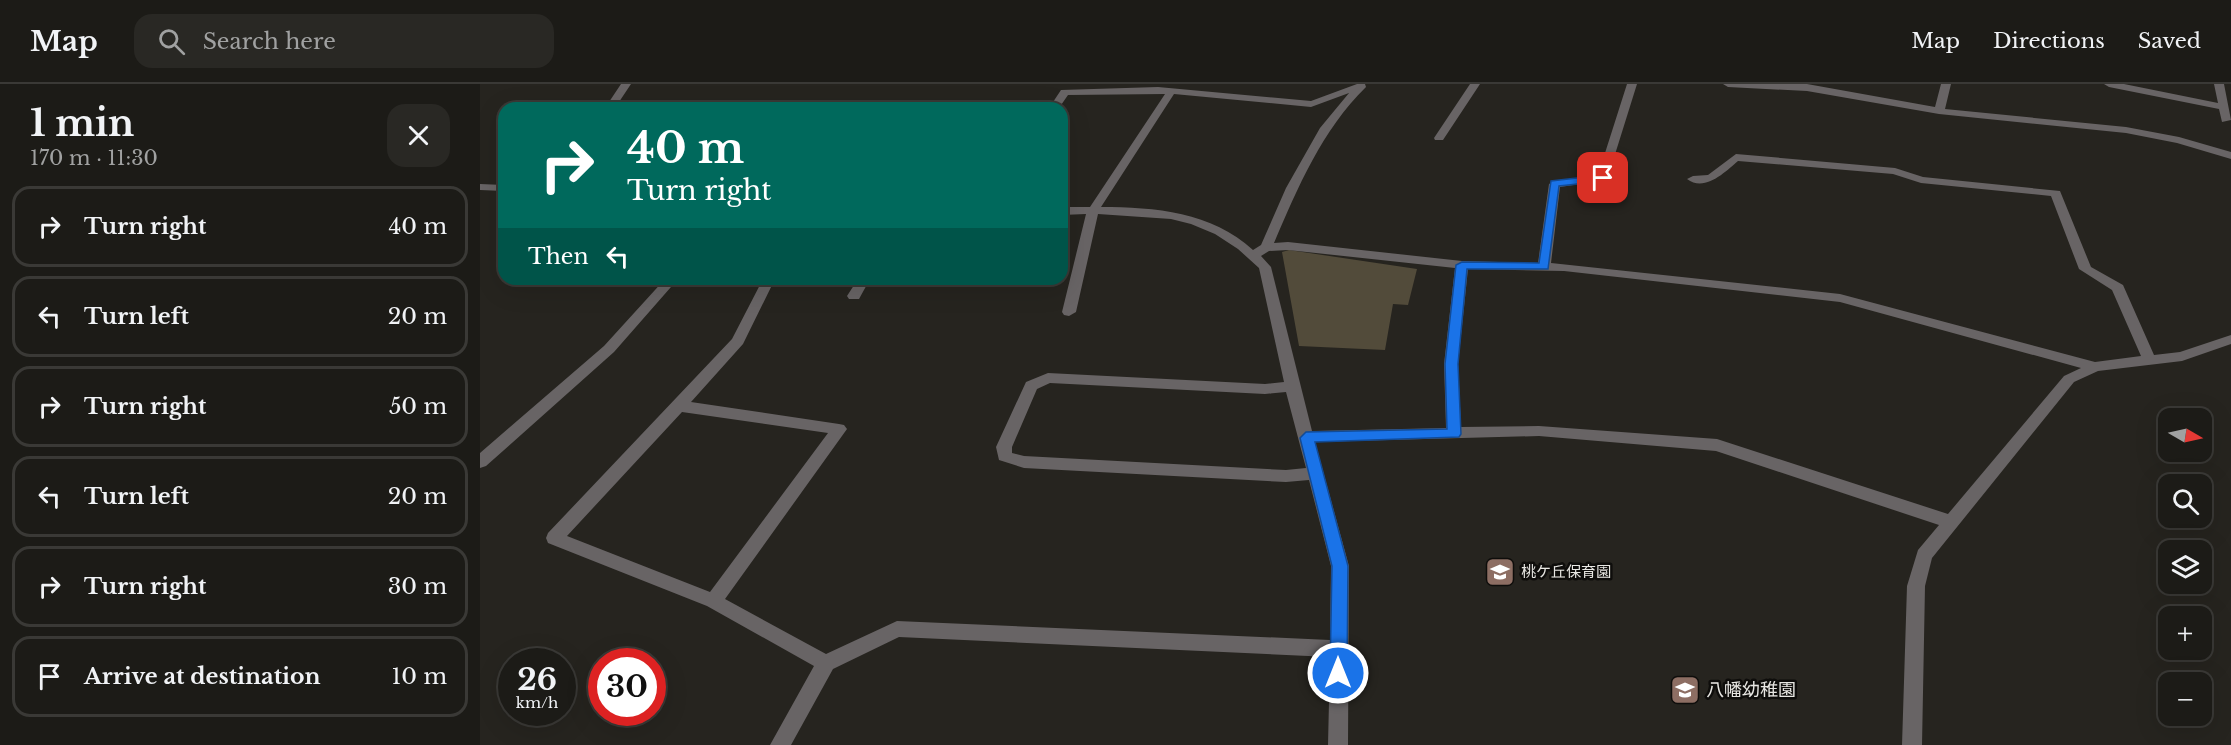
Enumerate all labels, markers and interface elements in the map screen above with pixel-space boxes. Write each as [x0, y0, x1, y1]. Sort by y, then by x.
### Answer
search box [134, 14, 554, 68]
text: Map [30, 24, 98, 59]
icon: search [155, 25, 188, 58]
text: Search here [203, 28, 336, 55]
text: Map [1911, 28, 1960, 54]
text: Directions [1993, 28, 2105, 54]
text: Saved [2138, 28, 2201, 54]
text: 1 min [30, 101, 134, 146]
button: close [387, 104, 450, 167]
text: 40 m [627, 122, 744, 174]
icon: right [528, 126, 606, 204]
text: 170 m · 11:30 [30, 146, 158, 170]
pin [1577, 152, 1628, 203]
icon: arrive [1586, 161, 1619, 194]
text: Turn right [627, 174, 771, 207]
icon: right [33, 210, 66, 243]
text: Turn right [84, 213, 206, 240]
text: 40 m [389, 213, 447, 240]
icon: left [601, 240, 634, 273]
text: Then [528, 243, 589, 270]
icon: left [33, 300, 66, 333]
text: Turn left [84, 303, 189, 330]
text: 20 m [388, 303, 447, 330]
icon: right [33, 390, 66, 423]
text: Turn right [84, 393, 206, 420]
text: 50 m [389, 393, 447, 420]
north arrow [2158, 408, 2212, 462]
map controls [2158, 408, 2212, 726]
button: search [2158, 474, 2212, 528]
icon: left [33, 480, 66, 513]
text: Turn left [84, 483, 189, 510]
text: 20 m [388, 483, 447, 510]
button: layers [2158, 540, 2212, 594]
school or university icon: 桃ケ丘保育園 [1484, 556, 1516, 588]
place label: 桃ケ丘保育園 [1521, 562, 1611, 581]
icon: right [33, 570, 66, 603]
text: Turn right [84, 573, 206, 600]
text: 30 m [388, 573, 447, 600]
button: + [2158, 606, 2212, 660]
position arrow [1306, 641, 1370, 705]
speed limit sign: 30 [588, 648, 666, 726]
icon: arrive [33, 660, 66, 693]
text: 26 [517, 661, 557, 698]
text: Arrive at destination [84, 663, 321, 690]
text: 10 m [392, 663, 447, 690]
button: − [2158, 672, 2212, 726]
school or university icon: 八幡幼稚園 [1669, 674, 1701, 706]
place label: 八幡幼稚園 [1706, 679, 1796, 701]
text: km/h [516, 693, 558, 712]

